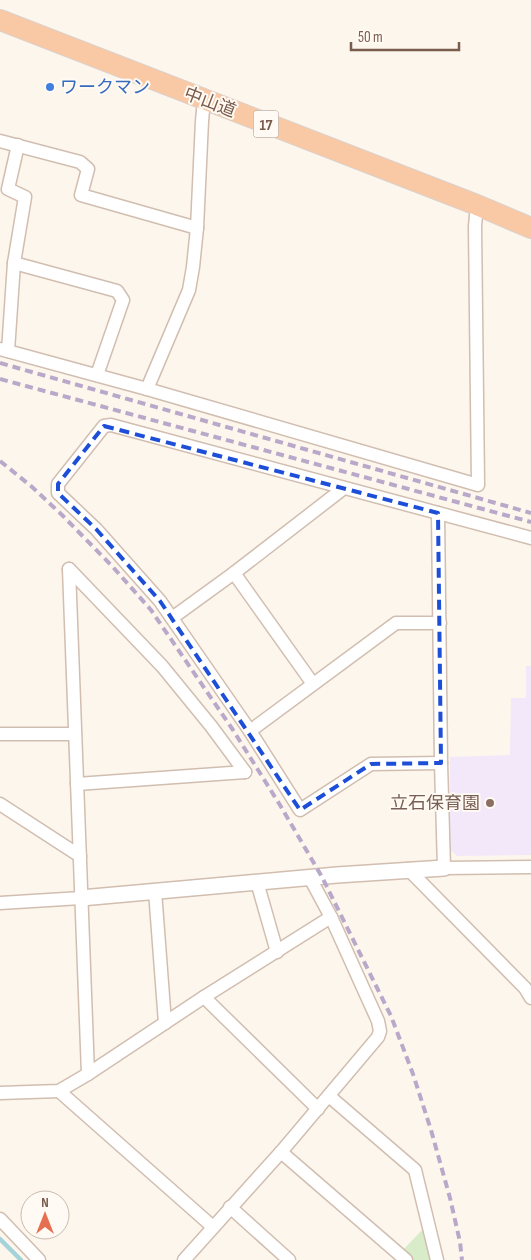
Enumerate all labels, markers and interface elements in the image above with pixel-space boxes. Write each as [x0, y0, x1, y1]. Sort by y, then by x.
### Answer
scale bar [351, 20, 458, 52]
text: 50 m [358, 28, 383, 47]
place label: ワークマン [60, 77, 150, 98]
marker: ワークマン [44, 81, 56, 93]
street label: 中山道 [181, 83, 239, 122]
road number: 17 [254, 110, 278, 138]
place label: 立石保育園 [390, 793, 480, 814]
marker: 立石保育園 [484, 797, 496, 809]
north arrow [20, 1190, 70, 1240]
text: N [41, 1194, 49, 1211]

